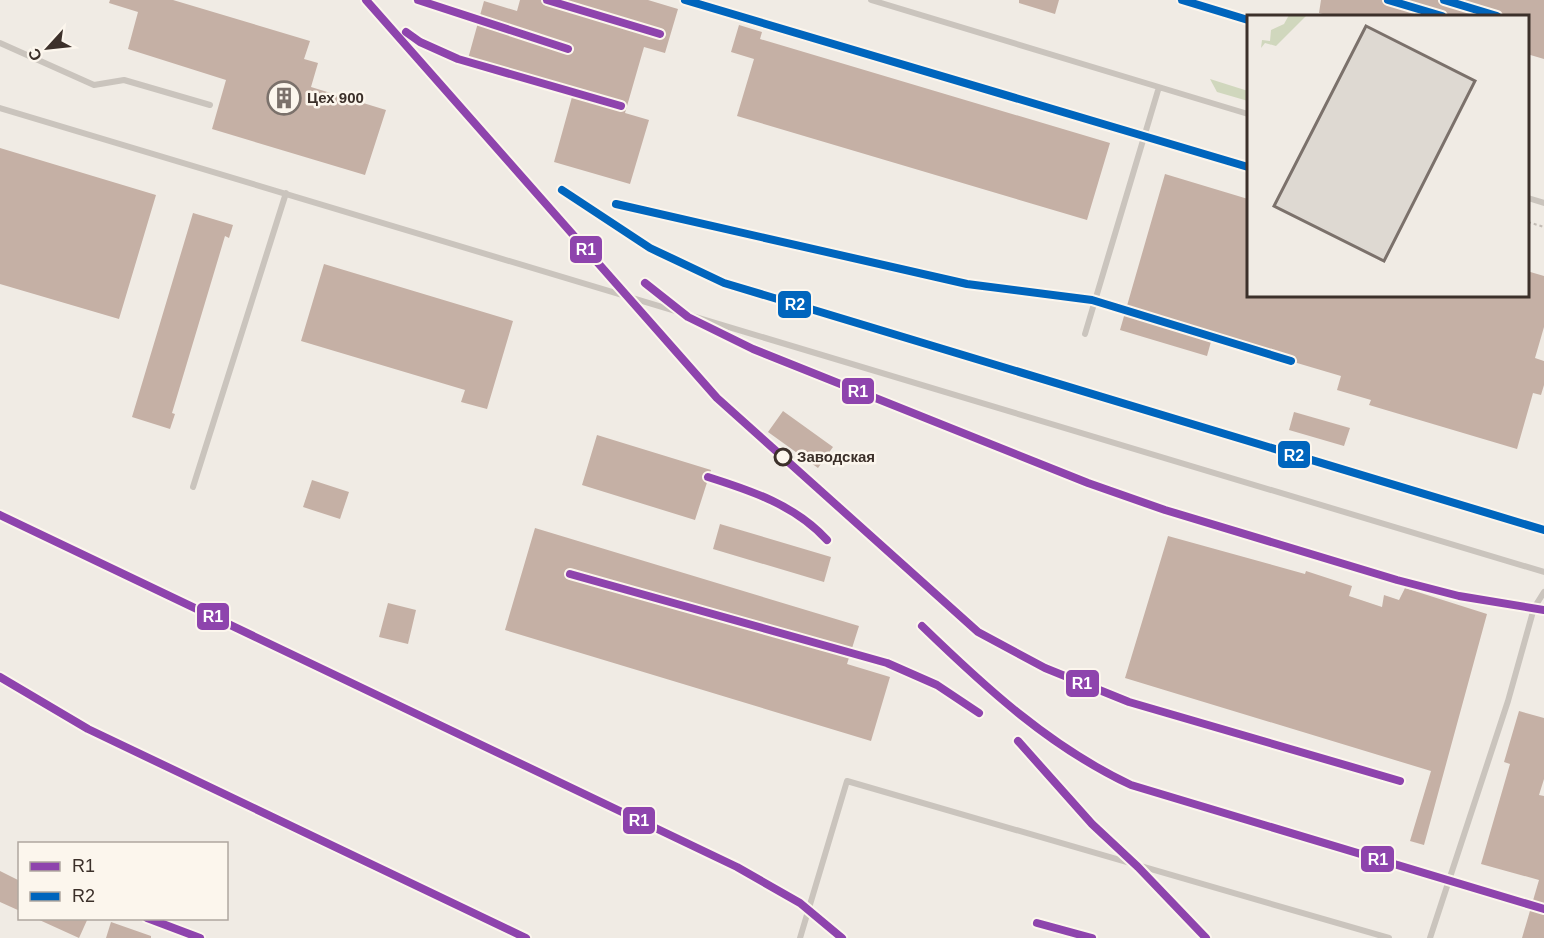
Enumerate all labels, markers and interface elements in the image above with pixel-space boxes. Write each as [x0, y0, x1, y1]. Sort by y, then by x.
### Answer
inset map [1247, 15, 1529, 297]
north arrow [18, 18, 78, 78]
text: С [25, 45, 45, 64]
building icon: Цех 900 [266, 80, 302, 116]
place label: Цех 900 [307, 89, 364, 106]
line badge: R1 [569, 235, 603, 264]
text: R1 [576, 241, 596, 258]
line badge: R2 [777, 290, 812, 319]
text: R2 [785, 296, 805, 313]
line badge: R1 [841, 377, 875, 405]
text: R1 [848, 383, 868, 400]
line badge: R2 [1277, 440, 1311, 469]
text: R2 [1284, 447, 1304, 464]
marker: Заводская [774, 448, 792, 466]
place label: Заводская [797, 448, 875, 465]
line badge: R1 [196, 602, 230, 631]
text: R1 [203, 608, 223, 625]
line badge: R1 [1065, 669, 1100, 698]
text: R1 [1072, 675, 1092, 692]
line badge: R1 [622, 806, 656, 835]
text: R1 [629, 812, 649, 829]
legend [18, 842, 228, 920]
line badge: R1 [1360, 845, 1395, 873]
text: R1 [1368, 851, 1388, 868]
text: R1 [72, 856, 95, 876]
text: R2 [72, 886, 95, 906]

